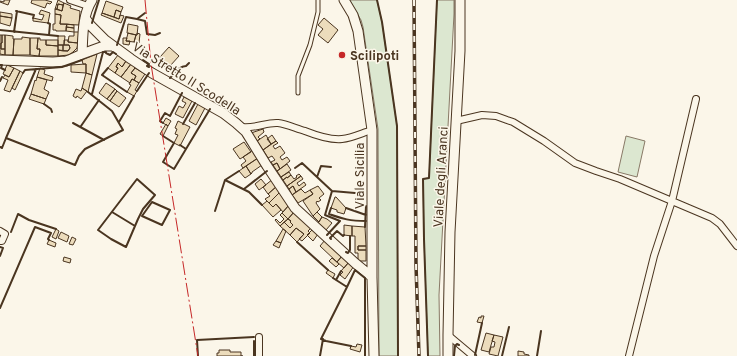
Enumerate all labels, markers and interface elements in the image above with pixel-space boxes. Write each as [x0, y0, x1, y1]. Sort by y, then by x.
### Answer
street label: Via Stretto II Scodella [129, 40, 243, 120]
place label: Scilipoti [350, 49, 399, 65]
marker: Scilipoti [337, 50, 347, 60]
street label: Viale degli Aranci [431, 126, 453, 228]
street label: Viale Sicilia [353, 143, 369, 209]

